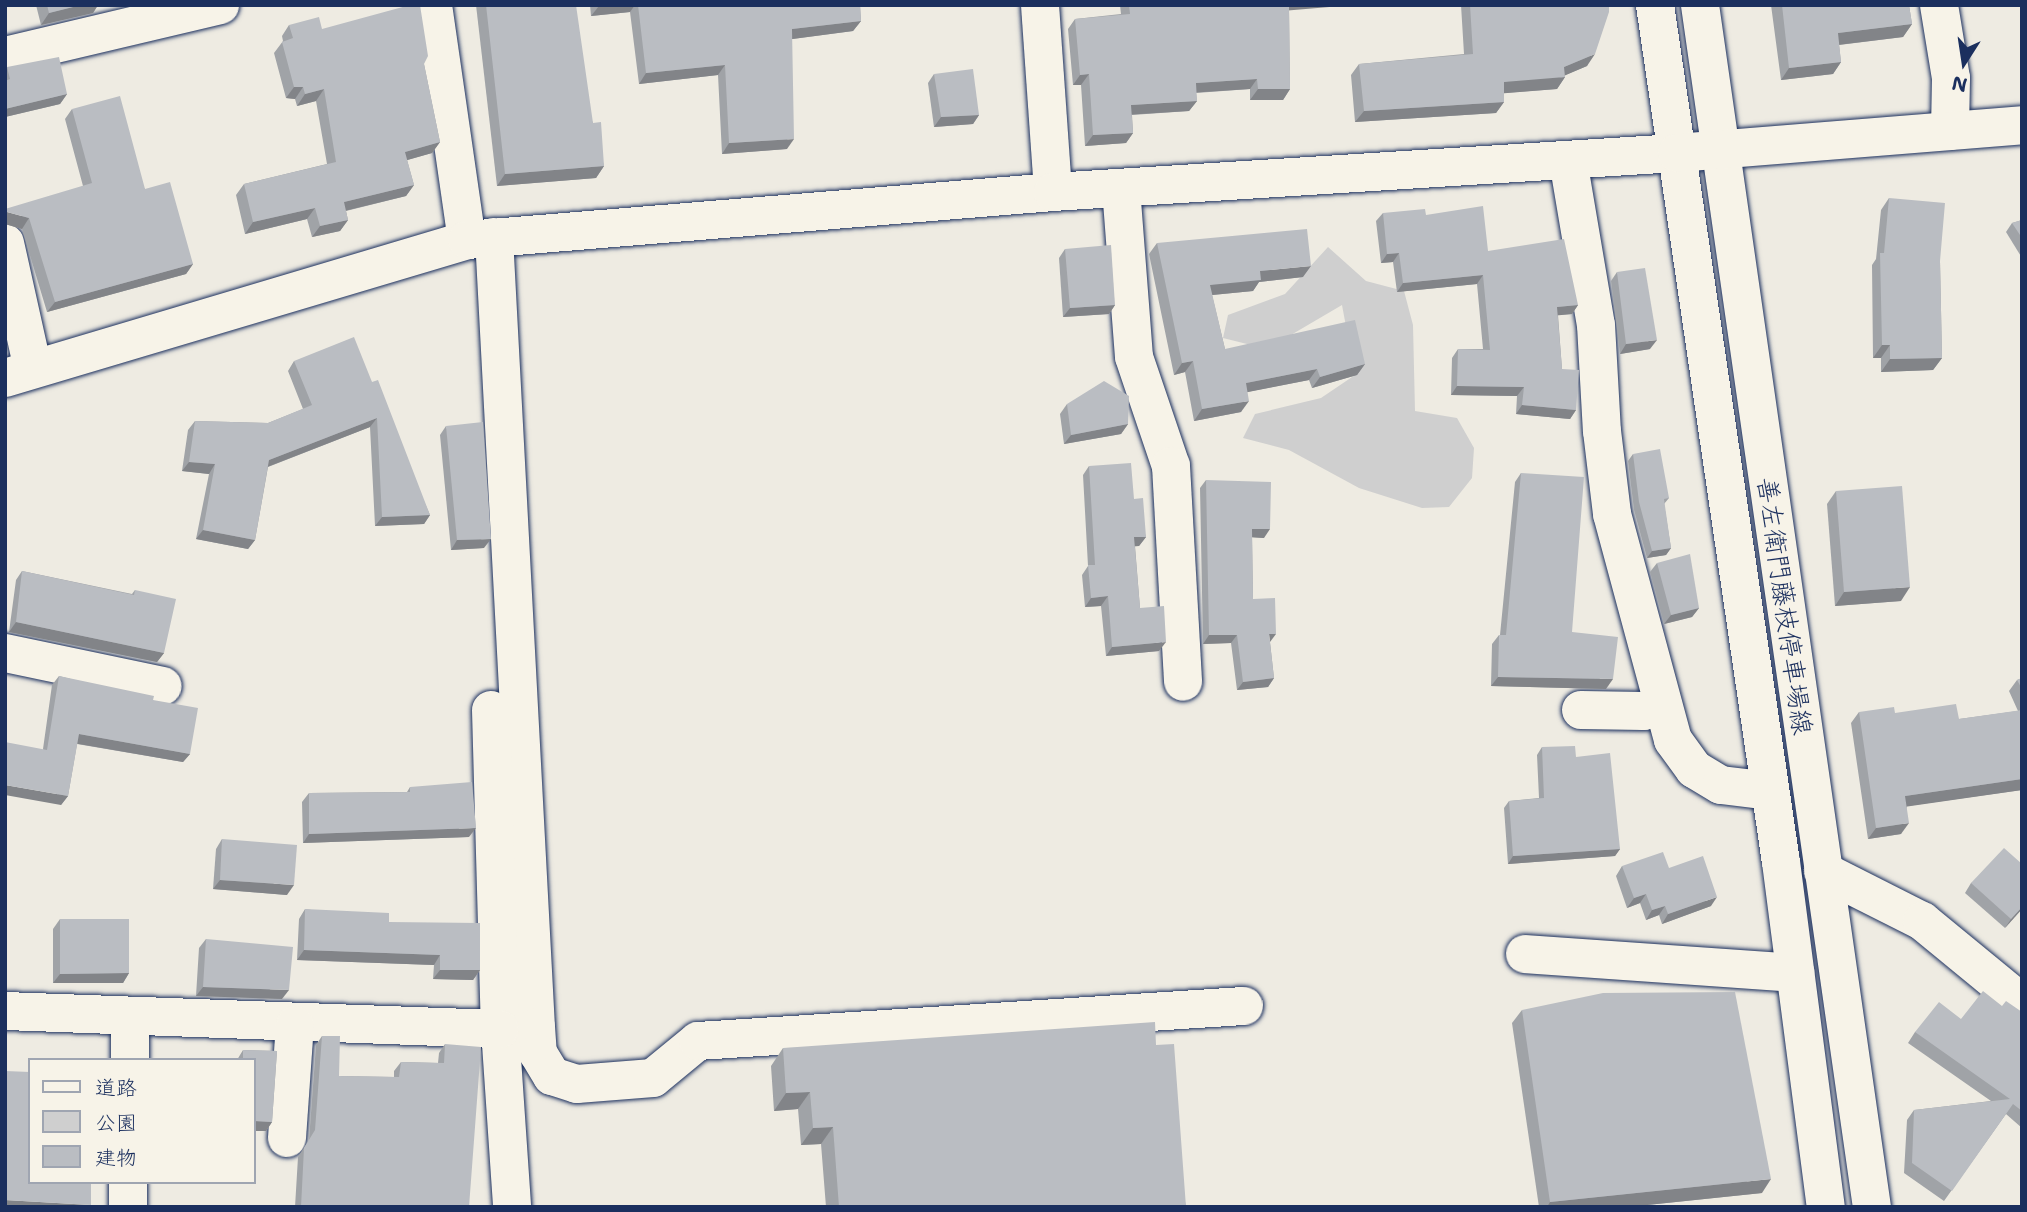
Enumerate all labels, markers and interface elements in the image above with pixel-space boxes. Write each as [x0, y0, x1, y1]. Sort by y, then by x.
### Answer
north arrow [1929, 28, 1999, 98]
text: N [1950, 70, 1969, 98]
street label: 善左衛門藤枝停車場線 [1751, 475, 1819, 737]
legend [28, 1058, 256, 1184]
text: 道路 [95, 1074, 137, 1102]
text: 公園 [95, 1109, 137, 1137]
text: 建物 [95, 1144, 137, 1172]

